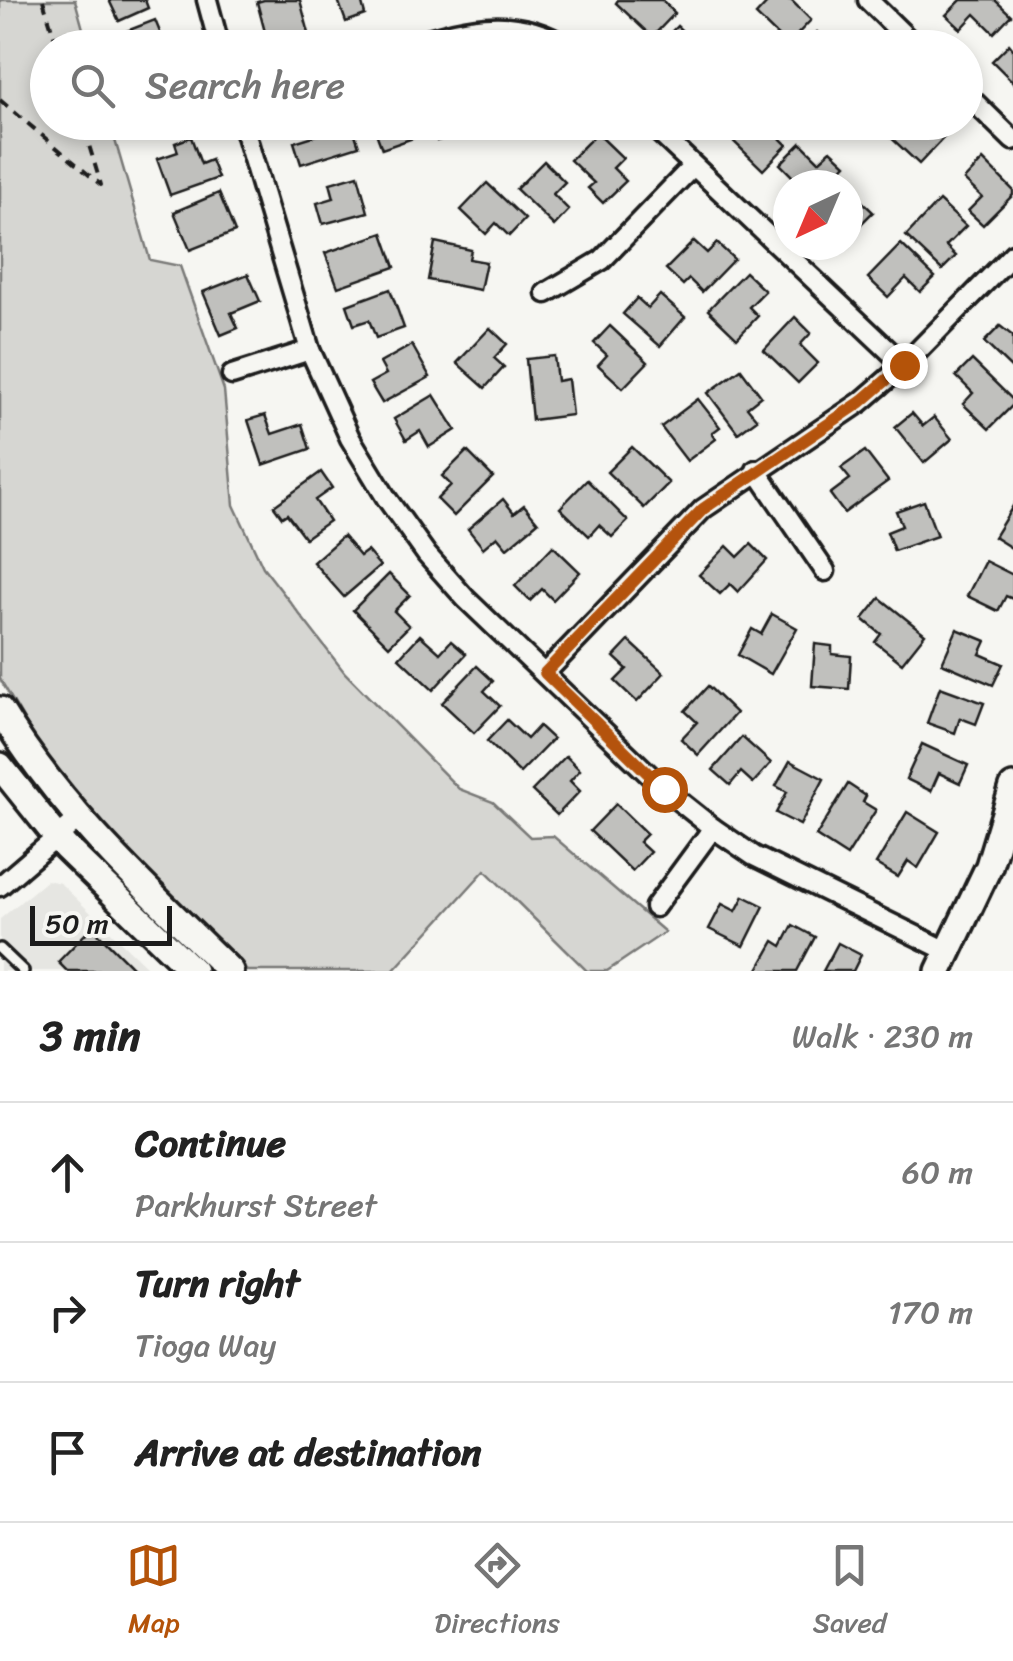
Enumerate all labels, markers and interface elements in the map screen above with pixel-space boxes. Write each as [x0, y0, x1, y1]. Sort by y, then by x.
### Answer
search box [30, 30, 983, 140]
text: Search here [145, 52, 345, 119]
icon: search [65, 58, 120, 113]
north arrow [773, 170, 863, 260]
route end [882, 343, 928, 389]
route start [642, 767, 688, 813]
text: 50 m [45, 899, 109, 948]
scale bar [30, 901, 172, 946]
text: 3 min [40, 999, 140, 1073]
text: Walk · 230 m [792, 1008, 973, 1065]
text: Continue [135, 1110, 286, 1177]
text: 60 m [902, 1144, 973, 1201]
icon: ahead [40, 1145, 95, 1200]
text: Parkhurst Street [135, 1177, 377, 1234]
text: Turn right [135, 1250, 300, 1317]
text: 170 m [888, 1284, 973, 1341]
icon: right [40, 1285, 95, 1340]
text: Tioga Way [135, 1317, 276, 1374]
text: Arrive at destination [135, 1419, 482, 1486]
icon: arrive [40, 1425, 95, 1480]
tab: Map [126, 1538, 181, 1647]
tab: Directions [434, 1538, 560, 1647]
tab: Saved [813, 1538, 887, 1647]

